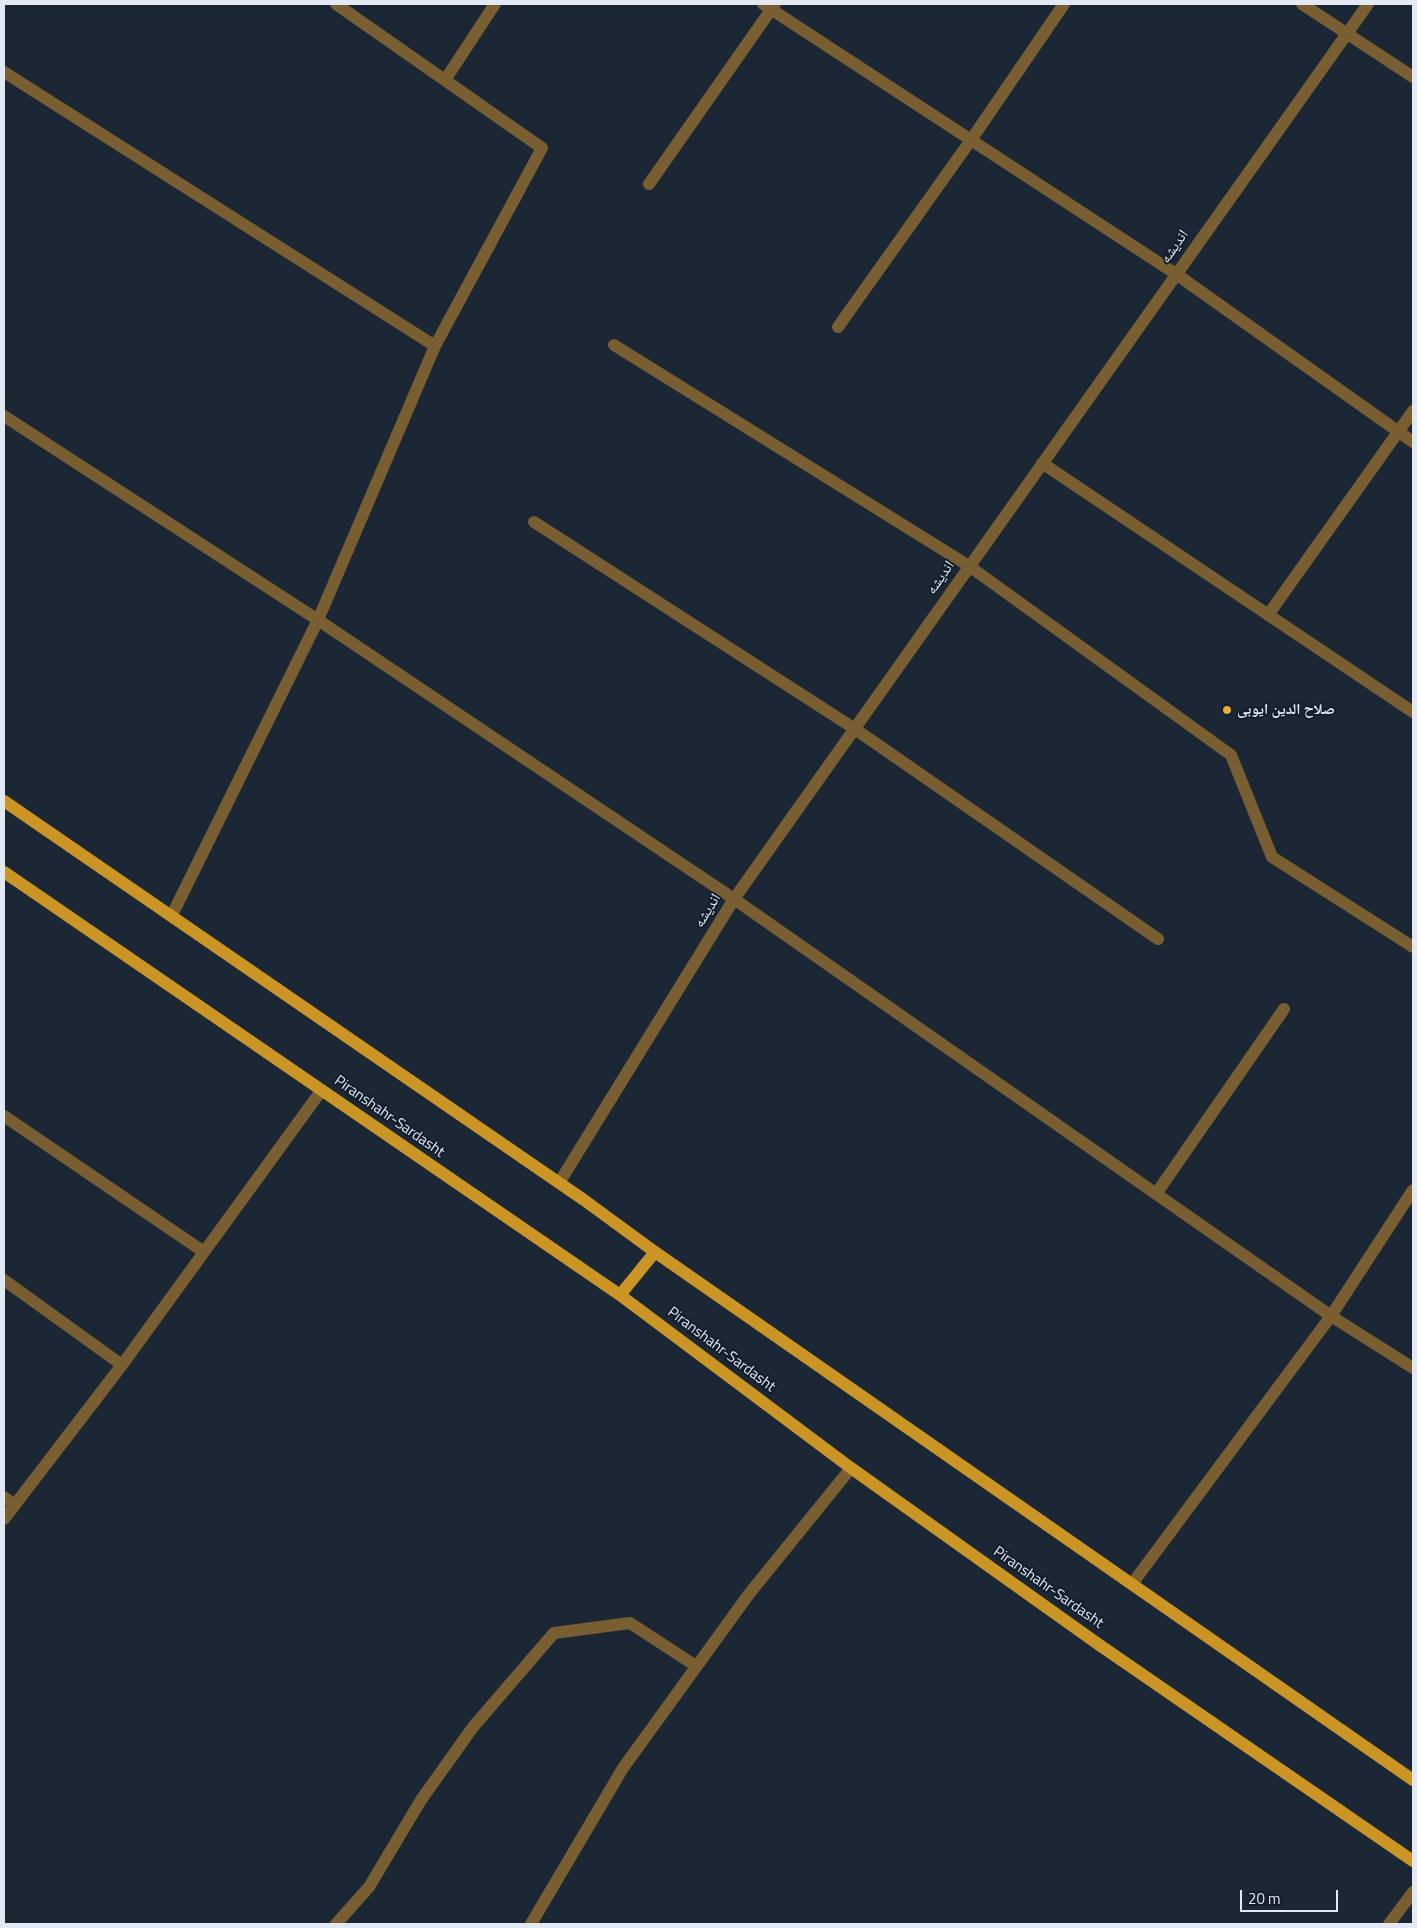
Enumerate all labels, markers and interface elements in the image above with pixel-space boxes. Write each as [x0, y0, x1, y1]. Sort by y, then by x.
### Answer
street label: اندیشه [1157, 227, 1193, 267]
street label: اندیشه [923, 558, 959, 598]
place label: صلاح الدین ایوبی [1237, 701, 1335, 719]
marker: صلاح الدین ایوبی [1221, 704, 1233, 716]
street label: اندیشه [691, 891, 725, 931]
street label: Piranshahr-Sardasht [330, 1072, 448, 1162]
street label: Piranshahr-Sardasht [663, 1304, 779, 1396]
street label: Piranshahr-Sardasht [989, 1543, 1107, 1633]
scale bar [1242, 1880, 1340, 1912]
text: 20 m [1248, 1887, 1281, 1910]

